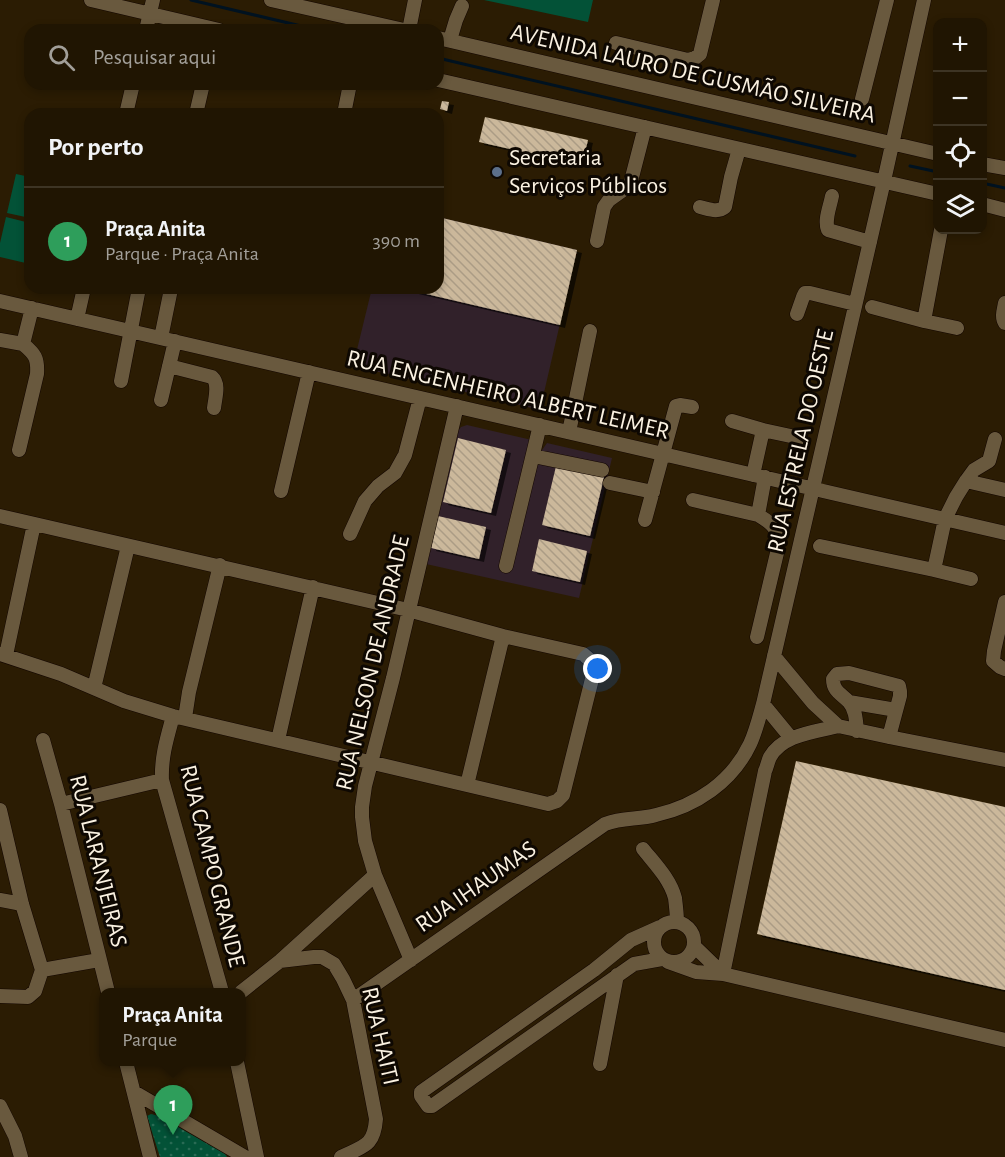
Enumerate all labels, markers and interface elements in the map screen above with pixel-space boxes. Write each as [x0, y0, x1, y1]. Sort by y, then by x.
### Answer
street label: AVENIDA LAURO DE GUSMÃO SILVEIRA [508, 18, 878, 128]
map controls [933, 18, 987, 234]
button: + [933, 18, 987, 72]
search box [24, 24, 444, 90]
icon: search [45, 41, 78, 74]
text: Pesquisar aqui [93, 46, 216, 68]
button: − [933, 72, 987, 126]
button: locate [933, 126, 987, 180]
text: Por perto [48, 134, 144, 160]
place label: Secretaria Serviços Públicos [509, 146, 667, 198]
marker: Secretaria Serviços Públicos [490, 165, 504, 179]
button: layers [933, 180, 987, 234]
text: Praça Anita [105, 218, 206, 240]
text: 1 [64, 231, 71, 251]
text: 390 m [373, 231, 420, 251]
text: Parque · Praça Anita [105, 244, 259, 264]
street label: RUA ESTRELA DO OESTE [764, 327, 838, 555]
street label: RUA ENGENHEIRO ALBERT LEIMER [344, 346, 672, 444]
street label: RUA NELSON DE ANDRADE [332, 533, 414, 793]
your location [583, 654, 612, 683]
street label: RUA CAMPO GRANDE [175, 763, 249, 970]
street label: RUA LARANJEIRAS [65, 772, 131, 950]
street label: RUA IHAUMAS [411, 837, 541, 937]
street label: RUA HAITI [357, 985, 403, 1087]
popup [99, 988, 246, 1066]
text: Praça Anita [122, 1004, 223, 1026]
text: Parque [122, 1030, 177, 1050]
pin: 1 [154, 1086, 192, 1135]

